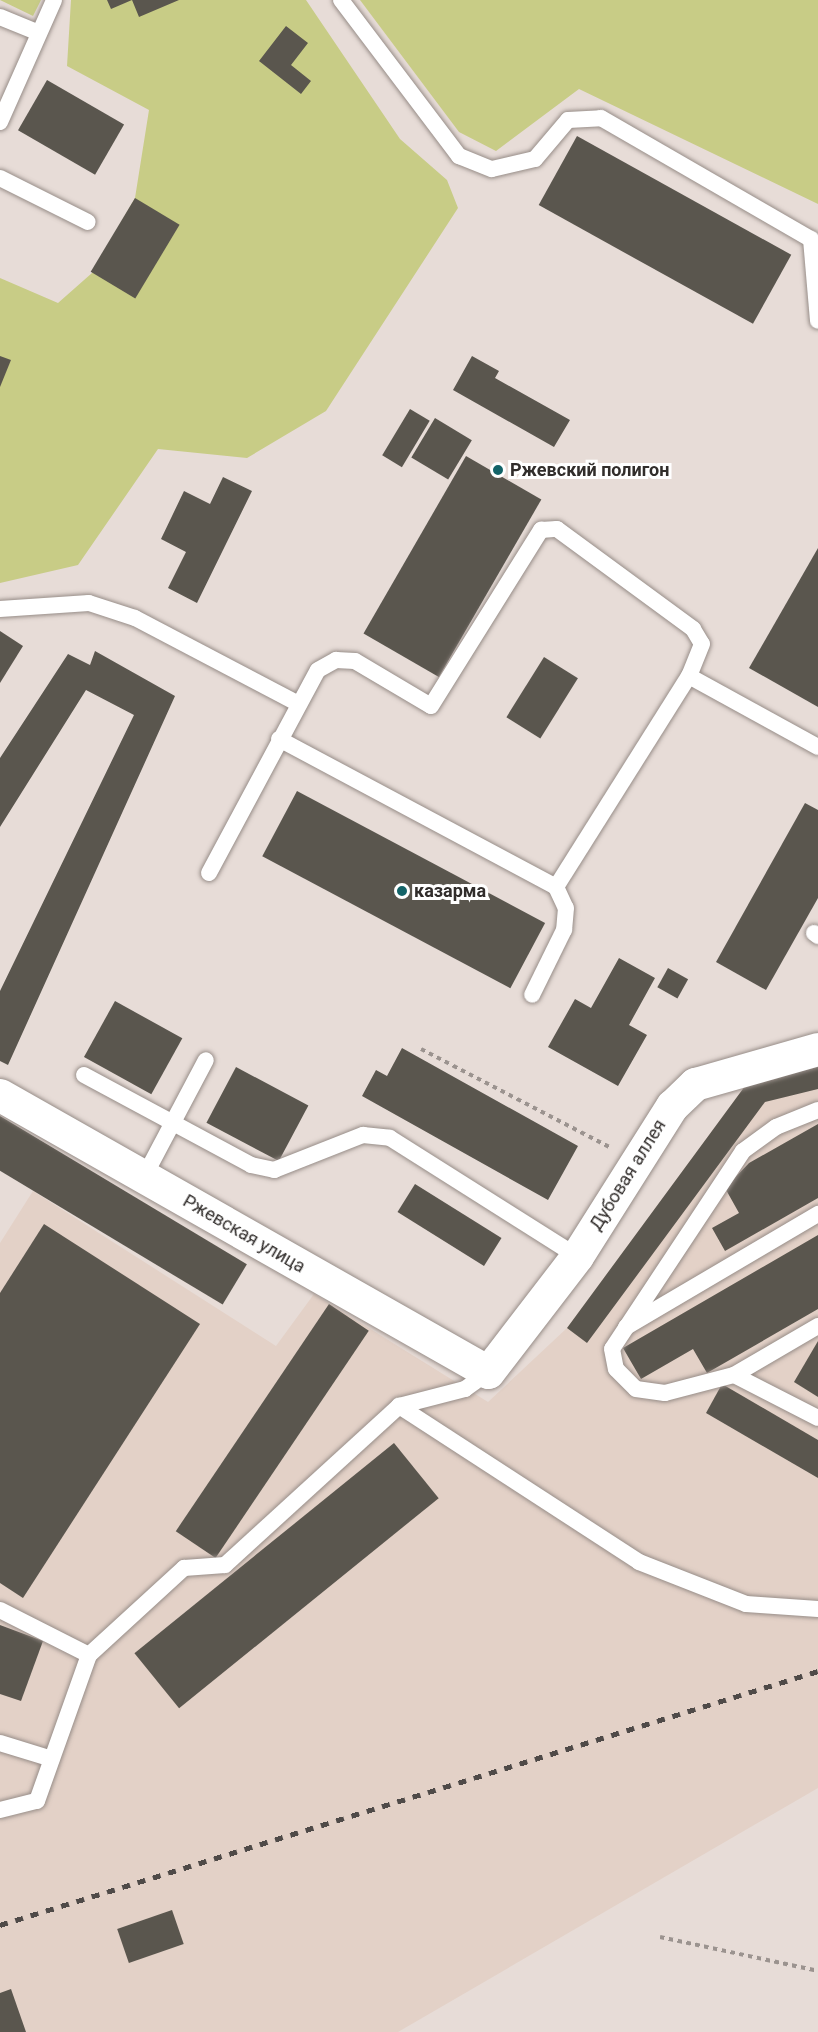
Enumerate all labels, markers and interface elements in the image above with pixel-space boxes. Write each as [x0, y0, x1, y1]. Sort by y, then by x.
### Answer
place label: Ржевский полигон [510, 459, 669, 481]
marker: Ржевский полигон [491, 463, 505, 477]
place label: казарма [414, 880, 486, 902]
marker: казарма [395, 884, 409, 898]
street label: Дубовая аллея [585, 1116, 671, 1234]
street label: Ржевская улица [179, 1190, 309, 1278]

